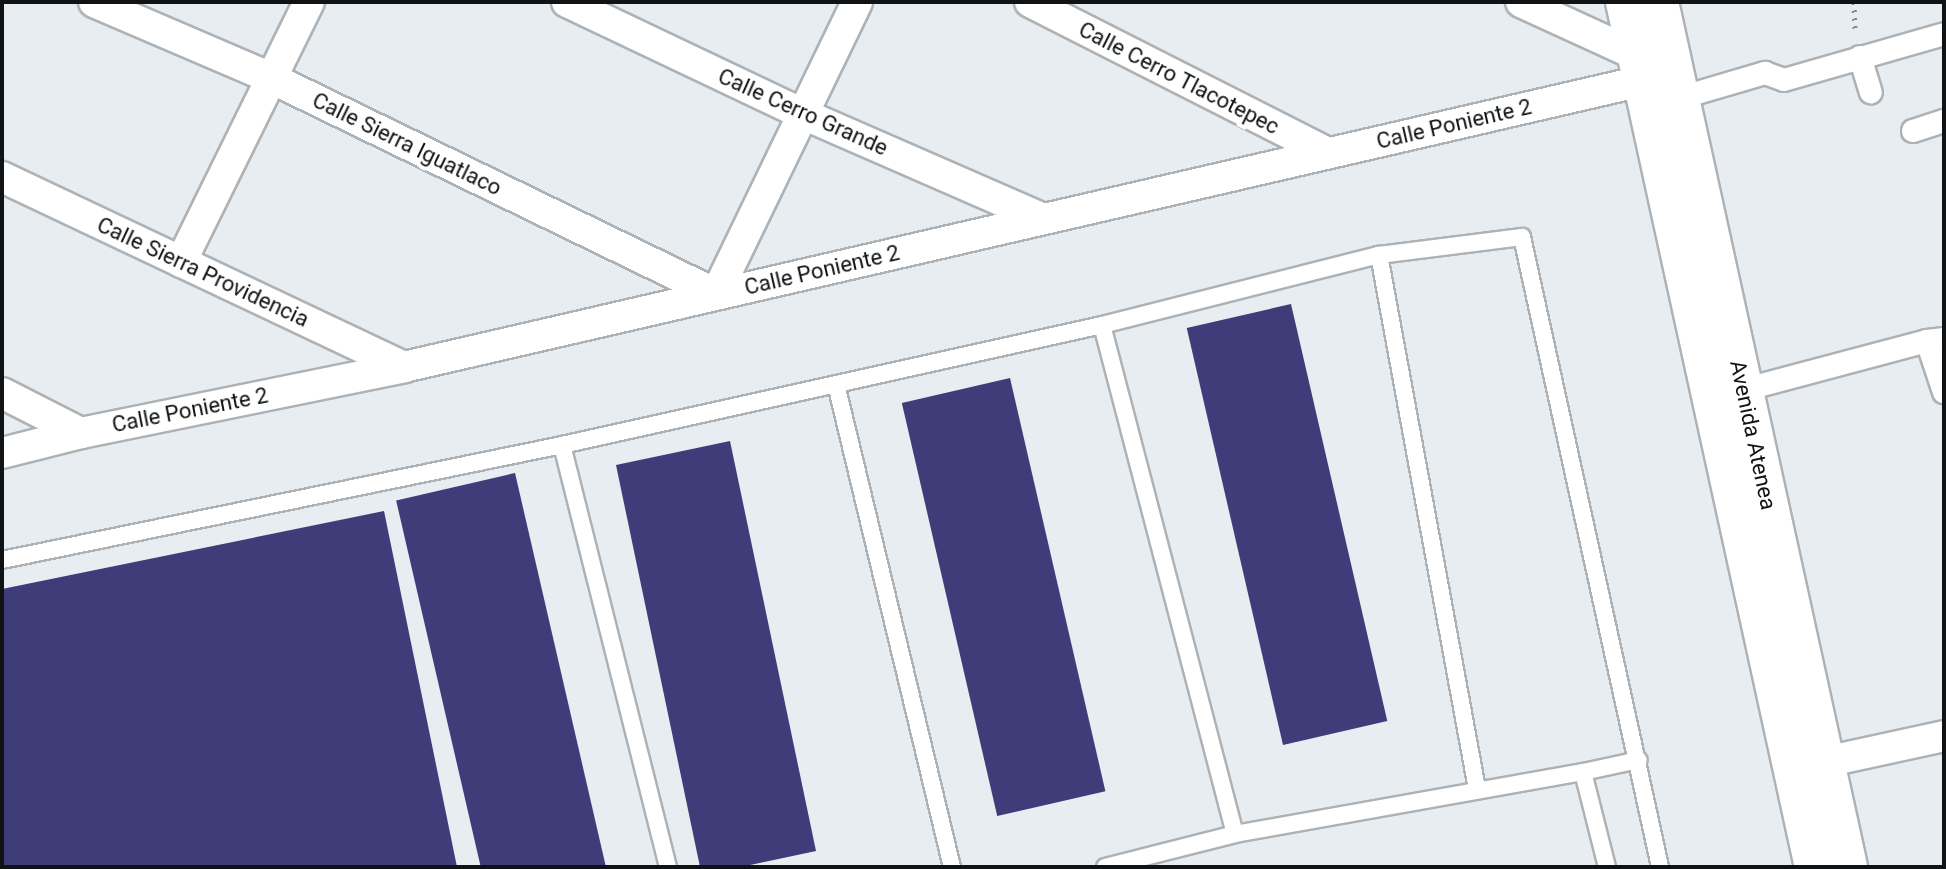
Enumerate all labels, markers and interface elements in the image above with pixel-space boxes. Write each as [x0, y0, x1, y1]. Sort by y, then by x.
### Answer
street label: Calle Cerro Tlacotepec [1074, 16, 1284, 140]
street label: Calle Cerro Grande [714, 63, 892, 161]
street label: Calle Sierra Iguatlaco [308, 87, 506, 201]
street label: Calle Poniente 2 [1374, 93, 1534, 155]
street label: Calle Sierra Providencia [93, 211, 313, 333]
street label: Calle Poniente 2 [742, 239, 902, 301]
street label: Avenida Atenea [1724, 358, 1782, 512]
street label: Calle Poniente 2 [110, 382, 270, 438]

